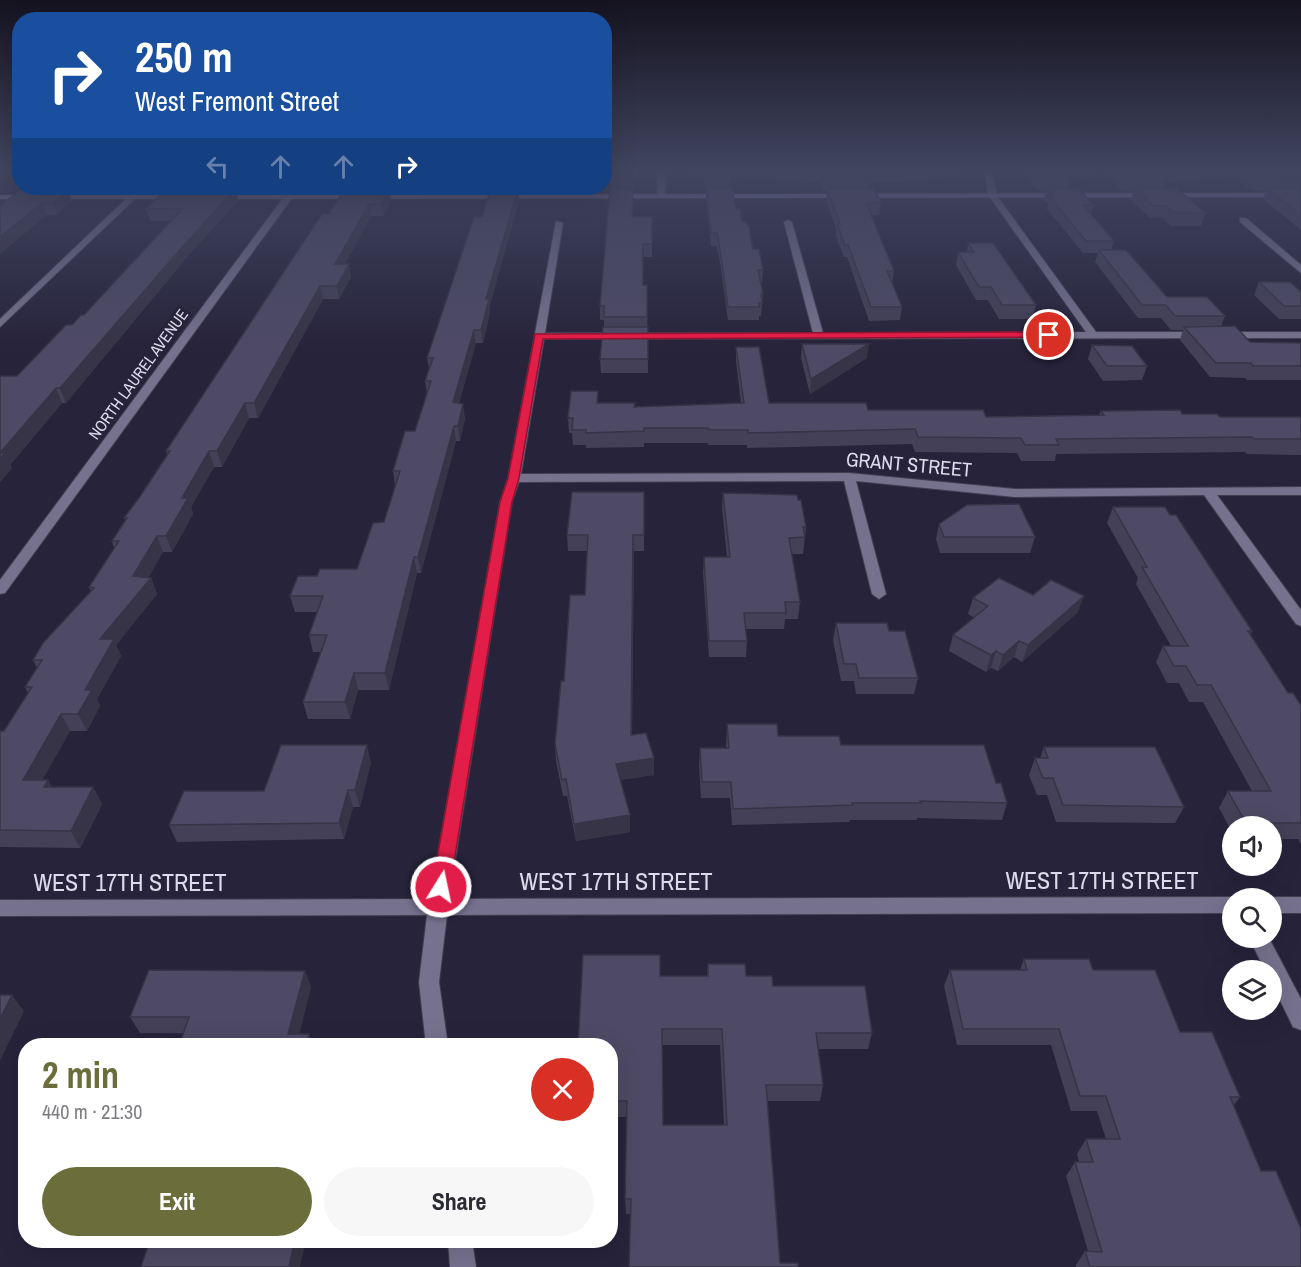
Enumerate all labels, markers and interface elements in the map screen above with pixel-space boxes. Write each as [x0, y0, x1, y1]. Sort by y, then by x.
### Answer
text: 250 m [135, 29, 233, 85]
icon: right [36, 36, 114, 114]
text: West Fremont Street [135, 83, 339, 119]
icon: left [201, 150, 234, 183]
icon: ahead [264, 150, 297, 183]
icon: ahead [327, 150, 360, 183]
icon: right [390, 150, 423, 183]
street label: NORTH LAUREL AVENUE [83, 304, 193, 444]
pin [1023, 309, 1074, 360]
icon: arrive [1032, 318, 1065, 351]
street label: GRANT STREET [845, 445, 973, 483]
map controls [1222, 816, 1282, 1020]
button: sound [1222, 816, 1282, 876]
position arrow [409, 855, 473, 919]
street label: WEST 17TH STREET [1005, 864, 1199, 896]
street label: WEST 17TH STREET [519, 865, 713, 897]
street label: WEST 17TH STREET [33, 866, 227, 898]
button: search [1222, 888, 1282, 948]
button: layers [1222, 960, 1282, 1020]
text: 2 min [42, 1051, 119, 1099]
button: close [531, 1058, 594, 1121]
text: 440 m · 21:30 [42, 1098, 142, 1125]
button: Exit [42, 1167, 312, 1236]
button: Share [324, 1167, 594, 1236]

